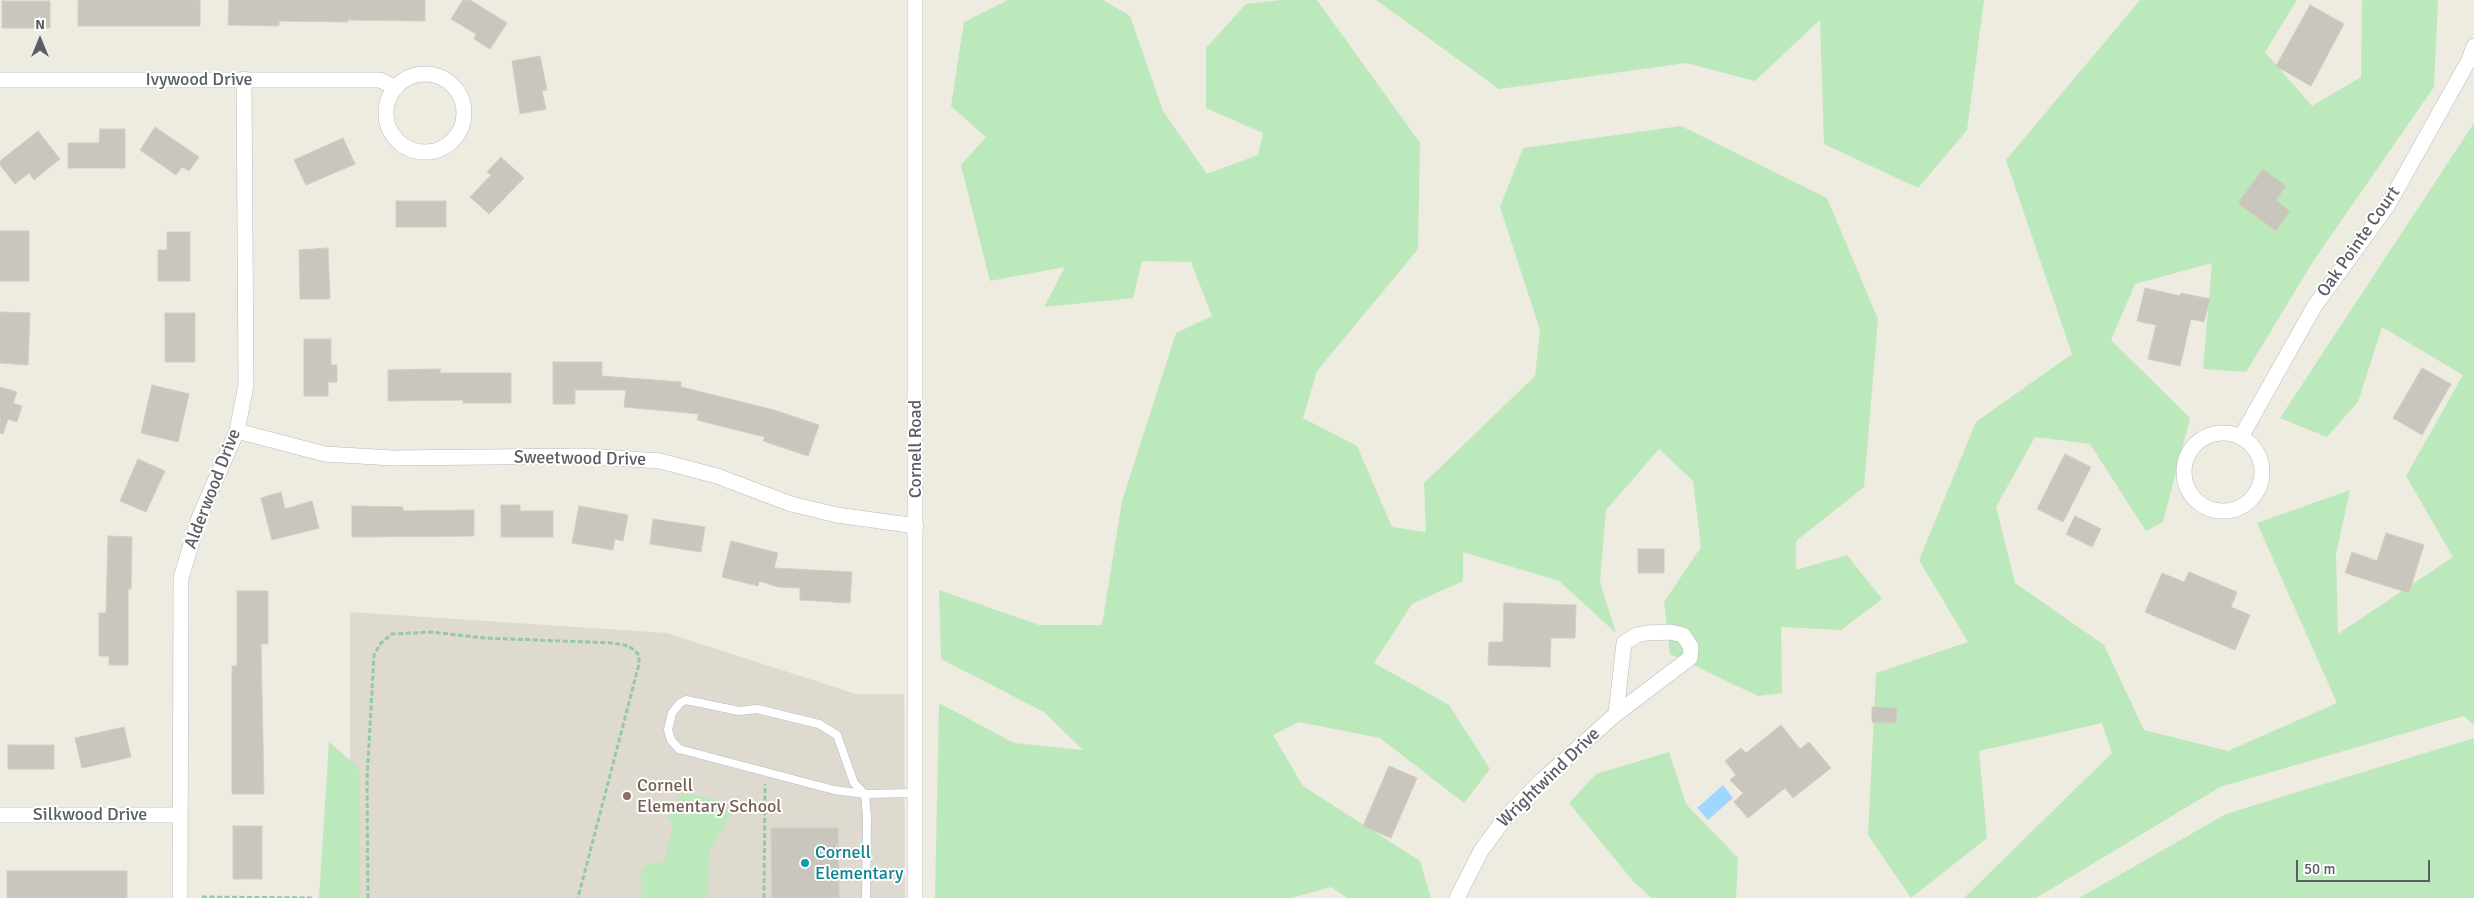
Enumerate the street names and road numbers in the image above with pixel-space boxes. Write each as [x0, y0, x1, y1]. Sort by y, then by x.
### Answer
street label: Ivywood Drive [145, 69, 253, 91]
street label: Oak Pointe Court [2313, 183, 2405, 301]
street label: Cornell Road [905, 400, 927, 498]
street label: Alderwood Drive [180, 426, 246, 552]
street label: Sweetwood Drive [514, 447, 646, 471]
street label: Wrightwind Drive [1493, 724, 1605, 832]
street label: Silkwood Drive [33, 804, 147, 826]

